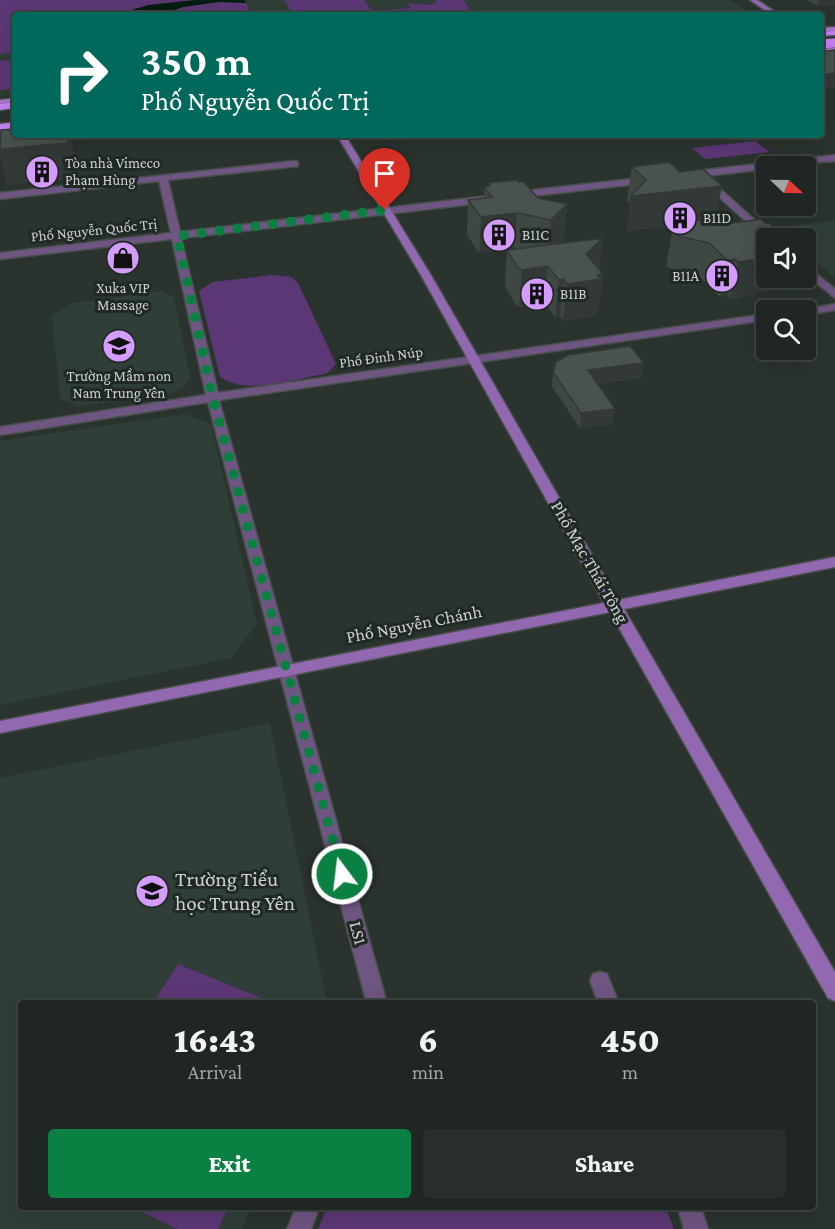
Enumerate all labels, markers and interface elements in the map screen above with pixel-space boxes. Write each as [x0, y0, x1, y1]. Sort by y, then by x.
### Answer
icon: right [42, 36, 120, 114]
text: 350 m [141, 37, 251, 84]
text: Phố Nguyễn Quốc Trị [141, 86, 369, 116]
pin [359, 148, 410, 210]
building icon: Tòa nhà Vimeco Phạm Hùng [24, 154, 60, 190]
place label: Tòa nhà Vimeco Phạm Hùng [65, 155, 160, 189]
north arrow [756, 156, 816, 216]
map controls [756, 156, 816, 360]
icon: arrive [368, 157, 401, 190]
building icon: B11D [662, 200, 698, 236]
place label: B11D [703, 210, 731, 226]
street label: Phố Nguyễn Quốc Trị [30, 214, 158, 246]
building icon: B11C [481, 217, 517, 253]
place label: B11C [522, 227, 549, 243]
button: sound [756, 228, 816, 288]
shop icon: Xuka VIP Massage [105, 240, 141, 276]
building icon: B11A [704, 258, 740, 294]
place label: B11A [672, 268, 699, 284]
building icon: B11B [519, 276, 555, 312]
place label: Xuka VIP Massage [96, 280, 150, 314]
place label: B11B [560, 286, 586, 302]
button: search [756, 300, 816, 360]
school or university icon: Trường Mầm non Nam Trung Yên [101, 328, 137, 364]
street label: Phố Đinh Núp [338, 342, 424, 372]
place label: Trường Mầm non Nam Trung Yên [67, 367, 171, 402]
street label: Phố Mạc Thái Tông [547, 498, 633, 627]
street label: Phố Nguyễn Chánh [344, 601, 484, 647]
position arrow [310, 842, 374, 906]
place label: Trường Tiểu học Trung Yên [175, 867, 295, 915]
school or university icon: Trường Tiểu học Trung Yên [134, 873, 170, 909]
street label: LS1 [345, 919, 371, 947]
text: 16:43 [174, 1020, 256, 1060]
text: 6 [418, 1020, 438, 1060]
text: 450 [600, 1020, 660, 1060]
text: Arrival [188, 1061, 242, 1083]
text: min [412, 1061, 444, 1083]
text: m [622, 1061, 638, 1083]
button: Exit [48, 1129, 411, 1198]
button: Share [423, 1129, 786, 1198]

